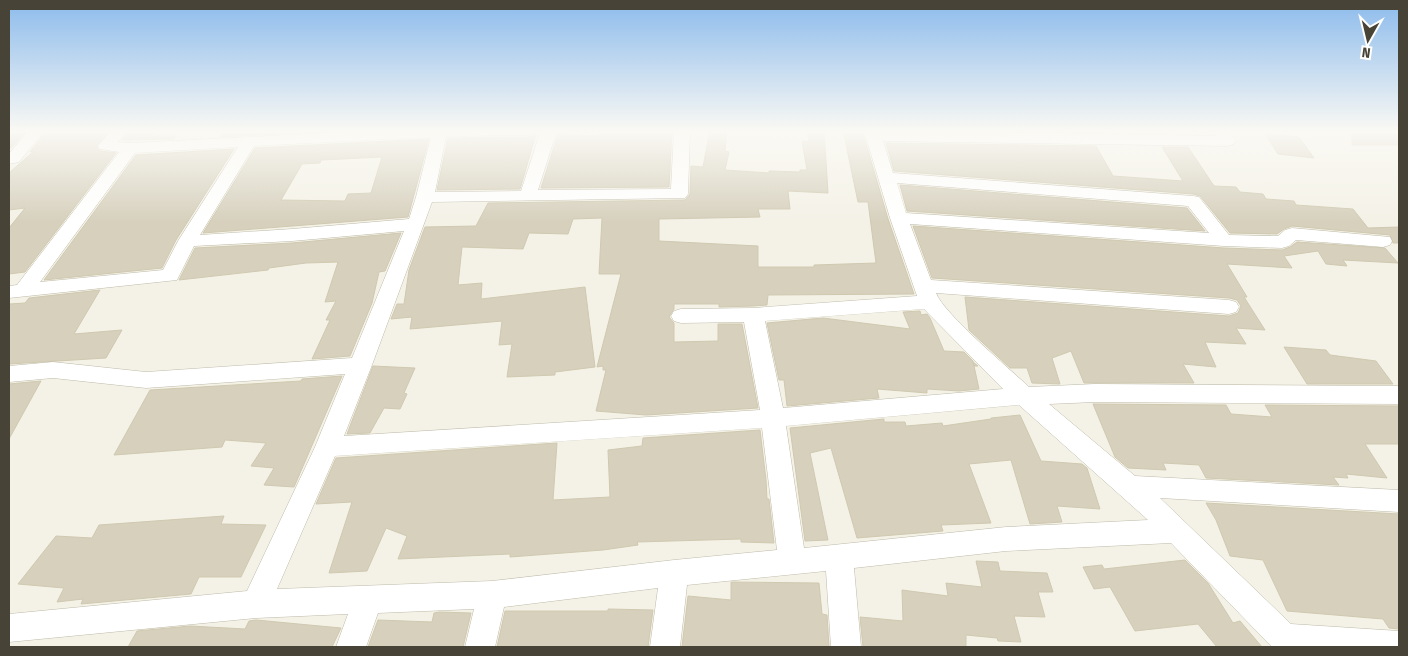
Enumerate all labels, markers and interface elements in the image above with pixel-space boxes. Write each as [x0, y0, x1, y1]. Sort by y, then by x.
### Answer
north arrow [1343, 15, 1393, 65]
text: N [1361, 43, 1372, 61]

